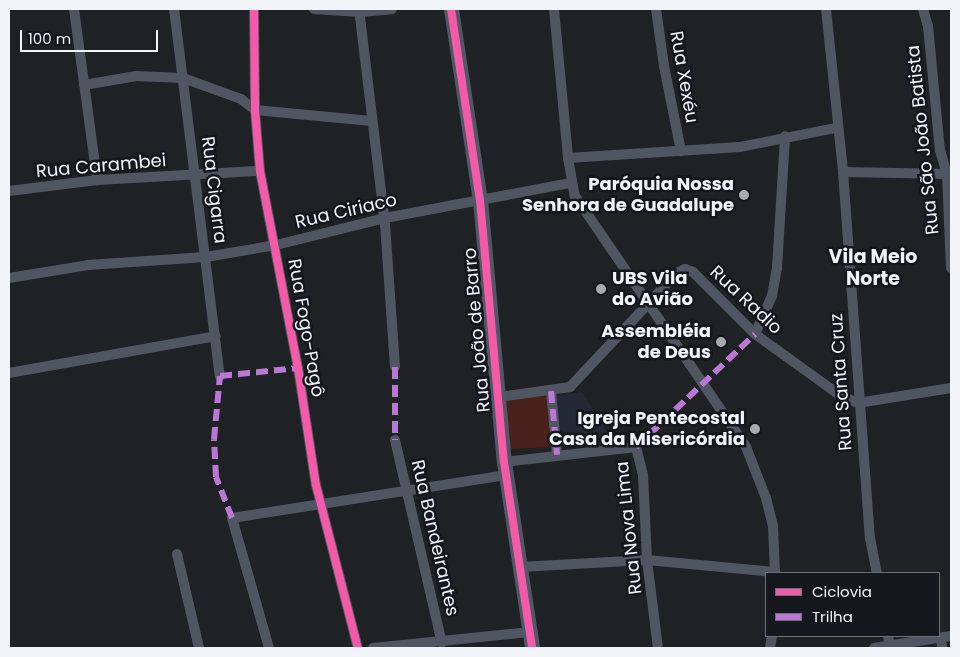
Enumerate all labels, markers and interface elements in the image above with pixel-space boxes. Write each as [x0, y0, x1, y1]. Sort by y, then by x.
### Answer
scale bar [22, 20, 160, 52]
text: 100 m [28, 28, 71, 49]
street label: Rua Xexéu [665, 29, 703, 125]
street label: Rua São João Batista [902, 44, 944, 236]
street label: Rua Cigarra [197, 135, 231, 245]
street label: Rua Carambei [35, 150, 167, 182]
place label: Paróquia Nossa Senhora de Guadalupe [522, 174, 734, 216]
street label: Rua Ciriaco [293, 189, 399, 233]
marker: Paróquia Nossa Senhora de Guadalupe [738, 189, 750, 201]
district label: Vila Meio Norte [829, 246, 917, 290]
street label: Rua João de Barro [459, 247, 495, 413]
street label: Rua Fogo-Pagô [283, 257, 329, 399]
street label: Rua Radio [705, 261, 787, 339]
place label: UBS Vila do Avião [612, 268, 693, 310]
marker: UBS Vila do Avião [594, 282, 608, 296]
street label: Rua Santa Cruz [825, 313, 857, 451]
place label: Assembléia de Deus [601, 321, 711, 364]
marker: Assembléia de Deus [715, 336, 727, 348]
place label: Igreja Pentecostal Casa da Misericórdia [549, 408, 745, 450]
marker: Igreja Pentecostal Casa da Misericórdia [749, 423, 761, 435]
street label: Rua Bandeirantes [407, 458, 463, 618]
street label: Rua Nova Lima [611, 460, 647, 596]
legend [765, 572, 940, 637]
text: Ciclovia [812, 581, 872, 602]
text: Trilha [812, 606, 853, 627]

